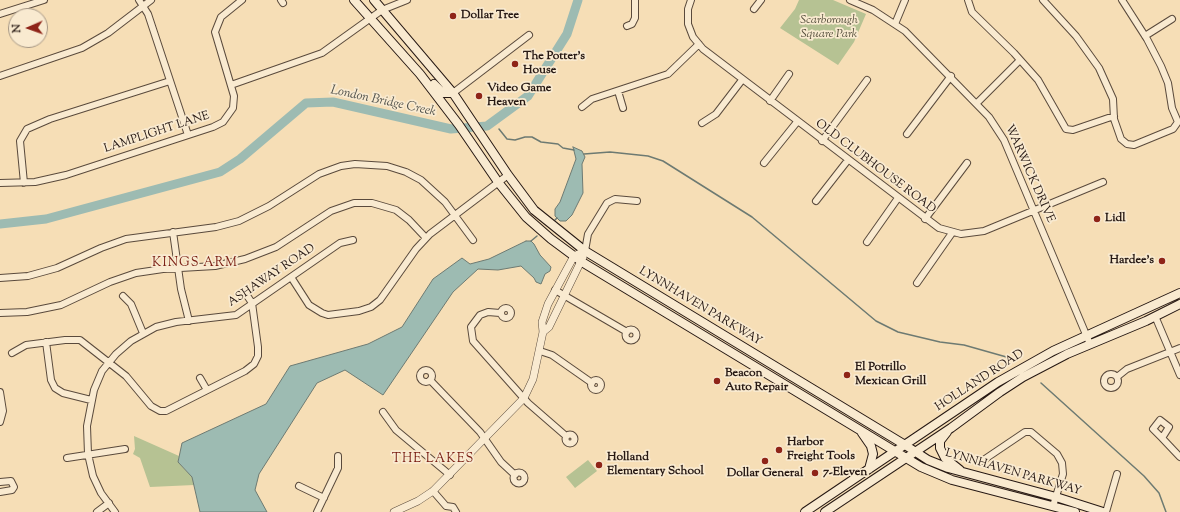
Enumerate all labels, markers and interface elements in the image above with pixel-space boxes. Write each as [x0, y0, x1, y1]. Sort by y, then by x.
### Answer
north arrow [8, 8, 48, 48]
place label: Dollar Tree [461, 9, 519, 23]
marker: Dollar Tree [448, 11, 458, 21]
park label: Scarborough Square Park [800, 14, 858, 42]
text: N [9, 24, 25, 33]
place label: The Potter's House [523, 50, 585, 78]
marker: The Potter's House [510, 59, 520, 69]
place label: Video Game Heaven [487, 82, 551, 110]
water label: London Bridge Creek [329, 83, 437, 121]
marker: Video Game Heaven [474, 91, 484, 101]
street label: LAMPLIGHT LANE [102, 109, 212, 157]
street label: OLD CLUBHOUSE ROAD [812, 117, 938, 217]
street label: WARWICK DRIVE [1001, 123, 1057, 225]
place label: Lidl [1105, 212, 1126, 226]
marker: Lidl [1092, 214, 1102, 224]
street label: ASHAWAY ROAD [226, 241, 318, 311]
place label: Hardee's [1109, 254, 1154, 268]
district label: KINGS ARM [152, 256, 238, 272]
marker: Hardee's [1157, 256, 1167, 266]
street label: LYNNHAVEN PARKWAY [636, 265, 764, 349]
street label: HOLLAND ROAD [933, 347, 1027, 415]
place label: El Potrillo Mexican Grill [855, 361, 926, 389]
place label: Beacon Auto Repair [725, 367, 788, 395]
marker: El Potrillo Mexican Grill [842, 370, 852, 380]
marker: Beacon Auto Repair [712, 376, 722, 386]
place label: Harbor Freight Tools [787, 436, 855, 464]
marker: Harbor Freight Tools [774, 445, 784, 455]
street label: LYNNHAVEN PARKWAY [943, 447, 1083, 499]
place label: Holland Elementary School [607, 451, 704, 479]
district label: THE LAKES [392, 452, 474, 468]
marker: Dollar General [760, 456, 770, 466]
marker: Holland Elementary School [594, 460, 604, 470]
place label: 7-Eleven [823, 466, 867, 480]
place label: Dollar General [727, 467, 803, 481]
marker: 7-Eleven [810, 468, 820, 478]

